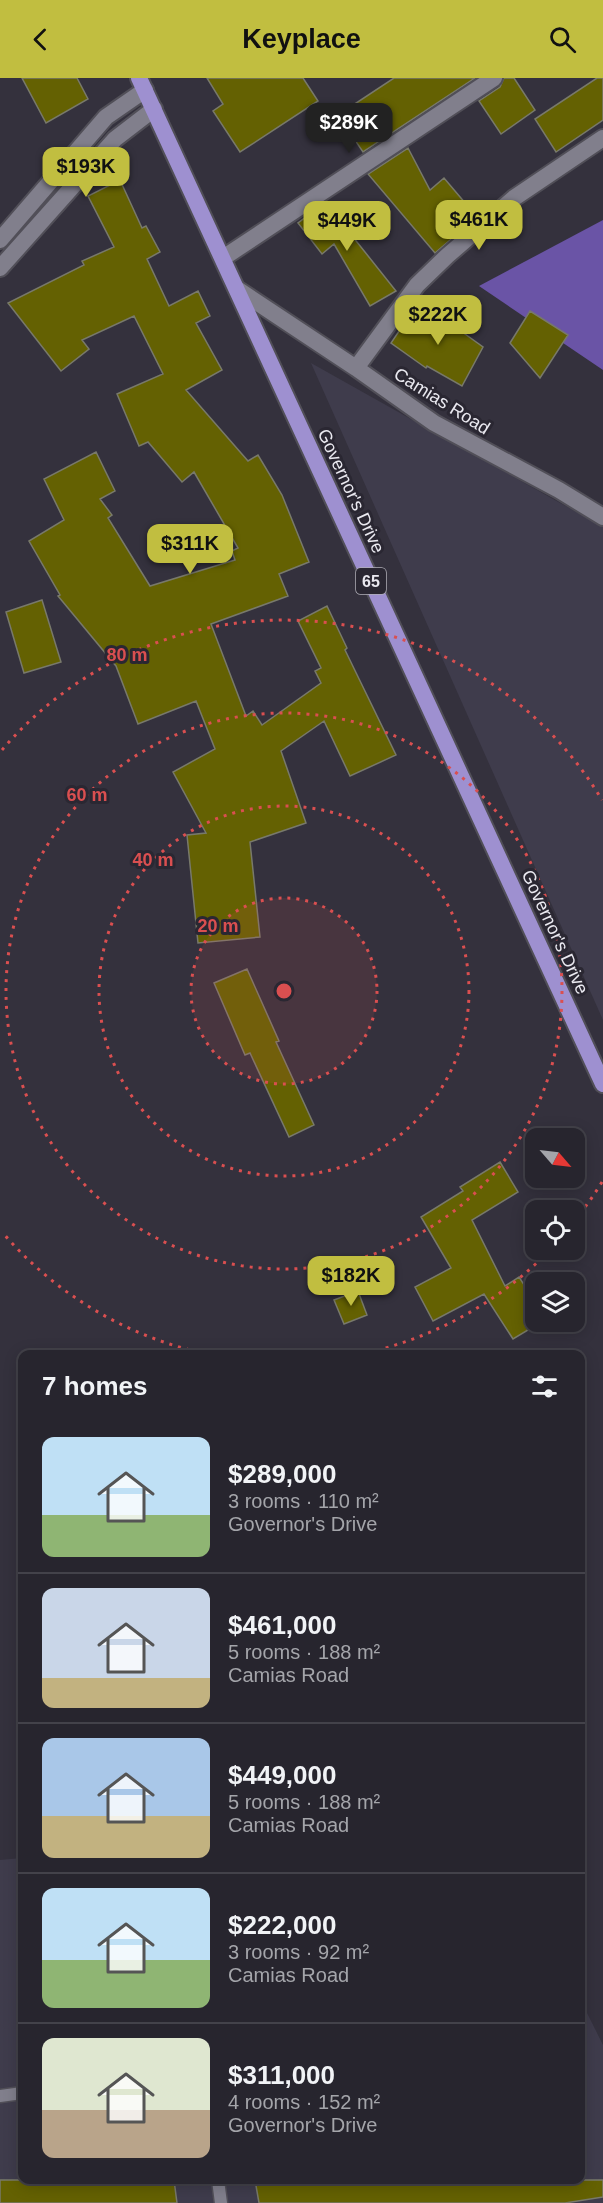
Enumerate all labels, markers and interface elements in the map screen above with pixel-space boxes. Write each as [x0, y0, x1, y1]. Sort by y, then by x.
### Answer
icon: back [24, 23, 57, 56]
icon: search [546, 23, 579, 56]
text: Keyplace [242, 24, 361, 54]
pin: $289K [307, 103, 391, 154]
text: $289K [320, 111, 378, 133]
pin: $193K [44, 147, 128, 198]
text: $193K [57, 155, 115, 177]
pin: $461K [437, 200, 521, 251]
pin: $449K [305, 201, 389, 252]
text: $461K [450, 208, 508, 230]
text: $449K [318, 209, 376, 231]
pin: $222K [396, 295, 480, 346]
text: $222K [409, 303, 467, 325]
street label: Camias Road [390, 364, 494, 438]
street label: Governor's Drive [314, 426, 388, 556]
pin: $311K [148, 524, 232, 575]
text: $311K [161, 532, 219, 554]
road number: 65 [356, 568, 386, 594]
text: 80 m [106, 645, 148, 665]
text: 60 m [66, 785, 108, 805]
text: 40 m [132, 850, 174, 870]
street label: Governor's Drive [518, 867, 592, 997]
text: 20 m [197, 916, 239, 936]
centre of rings [274, 981, 294, 1001]
north arrow [525, 1128, 585, 1188]
map controls [525, 1128, 585, 1332]
button: locate [525, 1200, 585, 1260]
pin: $182K [309, 1256, 393, 1307]
text: $182K [322, 1264, 380, 1286]
button: layers [525, 1272, 585, 1332]
icon: filters [528, 1370, 561, 1403]
text: 7 homes [42, 1371, 148, 1401]
text: $289,000 [228, 1459, 336, 1489]
icon: home [90, 1461, 162, 1533]
text: 3 rooms · 110 m² [228, 1490, 379, 1512]
text: Governor's Drive [228, 1513, 377, 1535]
text: $461,000 [228, 1610, 336, 1640]
icon: home [90, 1612, 162, 1684]
text: 5 rooms · 188 m² [228, 1641, 380, 1663]
text: Camias Road [228, 1664, 349, 1686]
text: $449,000 [228, 1760, 336, 1790]
icon: home [90, 1762, 162, 1834]
text: 5 rooms · 188 m² [228, 1791, 380, 1813]
text: Camias Road [228, 1814, 349, 1836]
text: $222,000 [228, 1910, 336, 1940]
icon: home [90, 1912, 162, 1984]
text: 3 rooms · 92 m² [228, 1941, 369, 1963]
text: Camias Road [228, 1964, 349, 1986]
text: $311,000 [228, 2060, 335, 2090]
icon: home [90, 2062, 162, 2134]
text: 4 rooms · 152 m² [228, 2091, 380, 2113]
text: Governor's Drive [228, 2114, 377, 2136]

